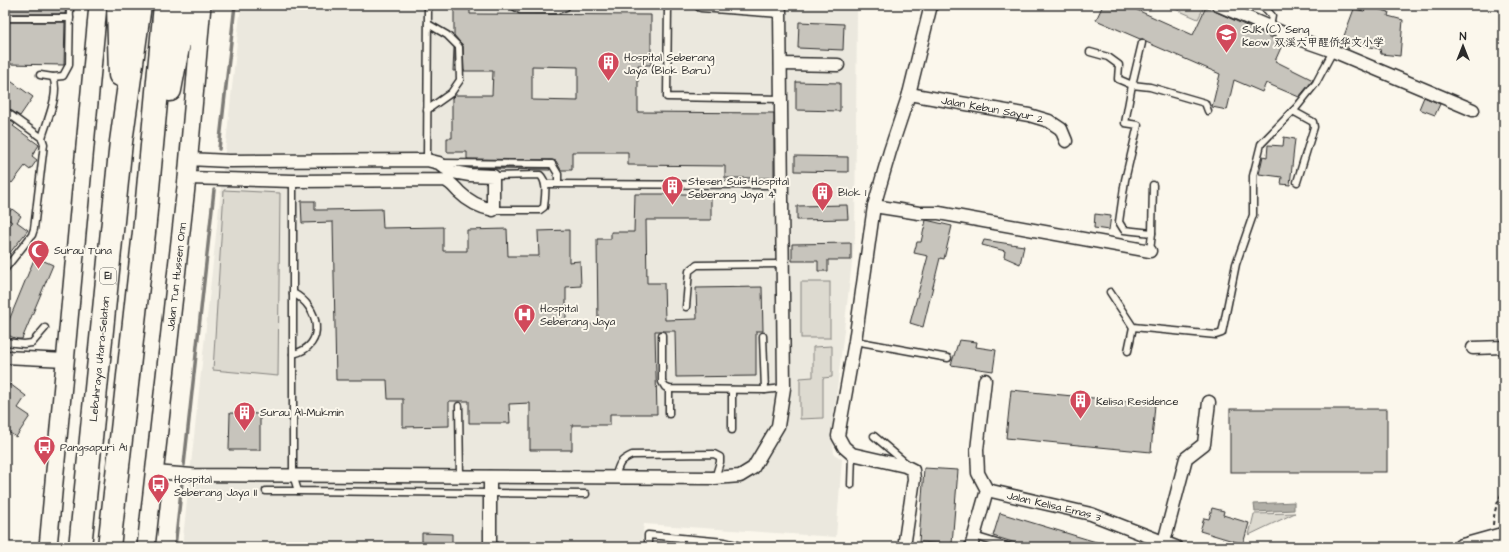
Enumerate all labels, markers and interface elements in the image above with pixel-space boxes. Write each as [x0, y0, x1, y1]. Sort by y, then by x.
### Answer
school or university icon: SJK (C) Seng Keow 双溪六甲醒侨华文小学 [1213, 22, 1239, 55]
place label: SJK (C) Seng Keow 双溪六甲醒侨华文小学 [1242, 22, 1384, 50]
north arrow [1443, 26, 1483, 66]
text: N [1460, 29, 1467, 44]
building icon: Hospital Seberang Jaya (Blok Baru) [595, 50, 621, 83]
place label: Hospital Seberang Jaya (Blok Baru) [624, 50, 715, 79]
street label: Jalan Kebun Sayur 2 [940, 92, 1046, 127]
building icon: Stesen Suis Hospital Seberang Jaya 4 [660, 174, 686, 207]
place label: Stesen Suis Hospital Seberang Jaya 4 [688, 174, 789, 203]
building icon: Blok 1 [809, 179, 835, 212]
place label: Blok 1 [838, 185, 867, 200]
street label: Jalan Tun Hussen Onn [163, 221, 190, 331]
mosque icon: Surau Tuna [25, 237, 51, 270]
place label: Surau Tuna [54, 243, 112, 258]
road number: E1 [100, 268, 116, 284]
street label: Lebuhraya Utara–Selatan [85, 295, 113, 422]
hospital icon: Hospital Seberang Jaya [511, 301, 537, 334]
place label: Hospital Seberang Jaya [540, 301, 616, 330]
building icon: Kelisa Residence [1068, 388, 1094, 421]
place label: Kelisa Residence [1096, 394, 1179, 409]
building icon: Surau Al-Mukmin [232, 399, 258, 432]
place label: Surau Al-Mukmin [260, 405, 344, 420]
bus stop icon: Pangsapuri A1 [31, 434, 57, 467]
place label: Pangsapuri A1 [60, 440, 128, 456]
bus stop icon: Hospital Seberang Jaya II [146, 472, 172, 505]
place label: Hospital Seberang Jaya II [174, 472, 258, 501]
street label: Jalan Kelisa Emas 3 [1006, 487, 1104, 525]

